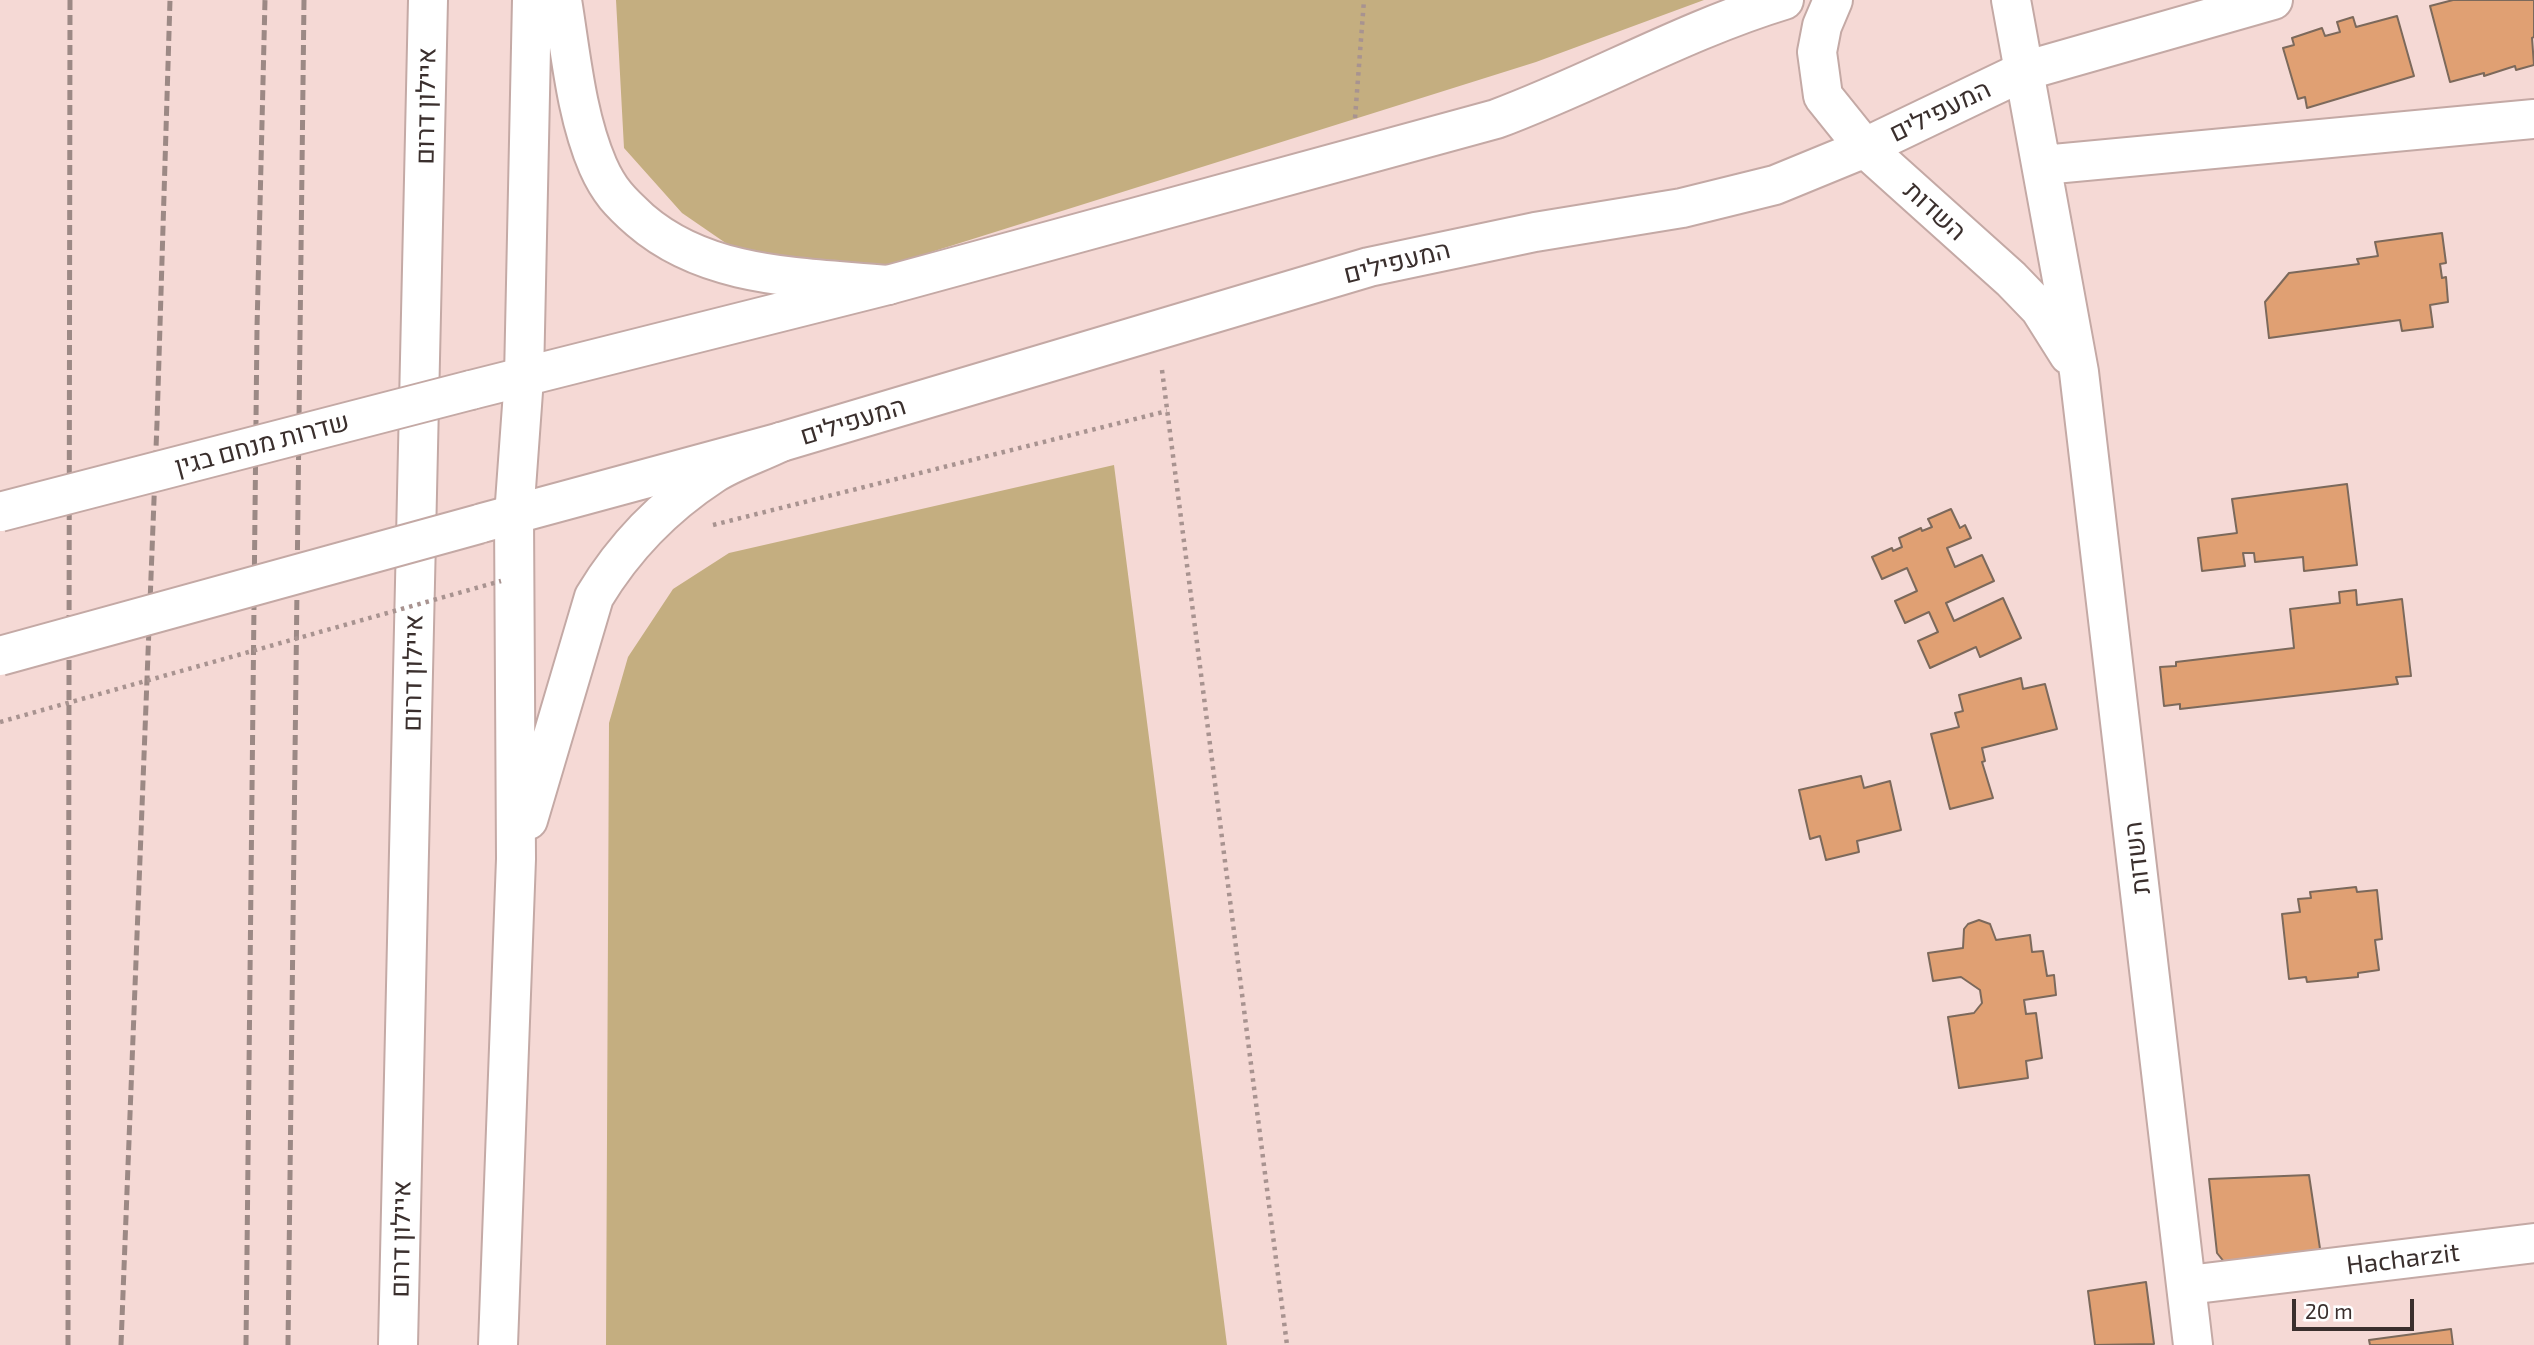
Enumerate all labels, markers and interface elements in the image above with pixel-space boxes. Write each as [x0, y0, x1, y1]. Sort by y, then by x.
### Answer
street label: איילון דרום [409, 47, 443, 165]
street label: המעפילים [1884, 73, 1996, 149]
street label: השדות [1897, 175, 1973, 247]
street label: המעפילים [1340, 234, 1454, 290]
street label: המעפילים [796, 390, 910, 452]
street label: שדרות מנחם בגין [171, 406, 353, 482]
street label: איילון דרום [396, 614, 430, 732]
street label: השדות [2117, 820, 2157, 896]
street label: איילון דרום [384, 1180, 418, 1298]
street label: Hacharzit [2345, 1237, 2461, 1281]
scale bar [2296, 1286, 2418, 1330]
text: 20 m [2305, 1298, 2353, 1323]

